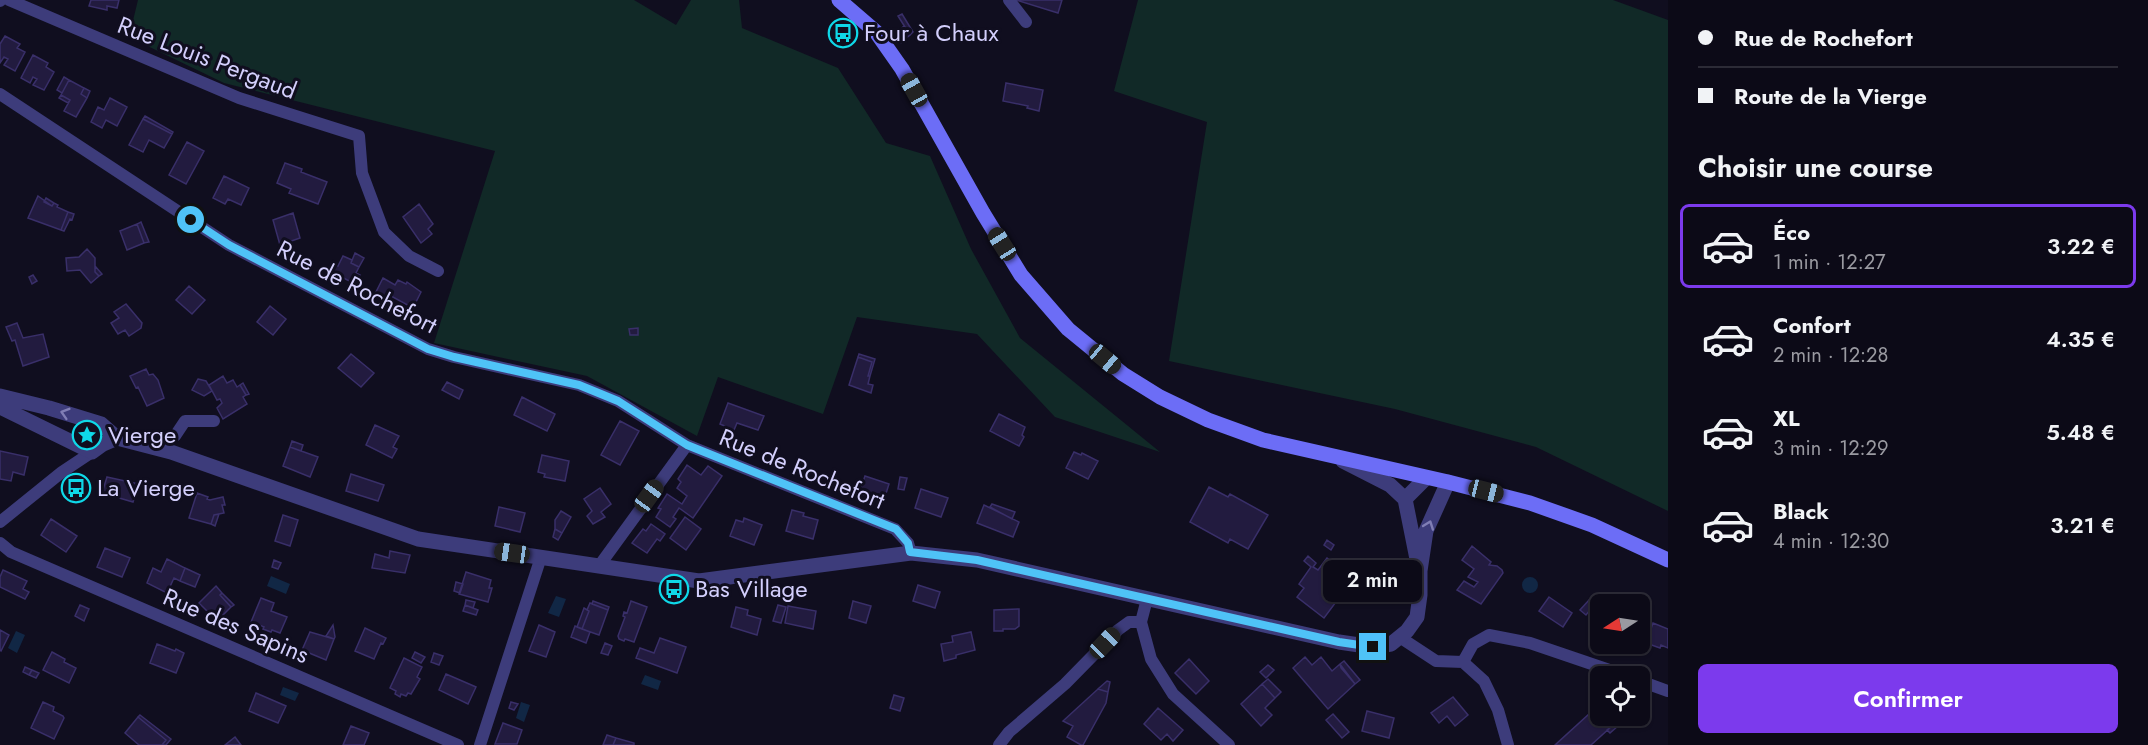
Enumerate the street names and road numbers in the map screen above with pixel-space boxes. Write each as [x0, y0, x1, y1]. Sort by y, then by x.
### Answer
street label: Rue Louis Pergaud [113, 7, 302, 108]
street label: Rue de Rochefort [271, 231, 444, 342]
street label: Rue de Rochefort [714, 419, 890, 518]
street label: Rue des Sapins [158, 579, 315, 672]

